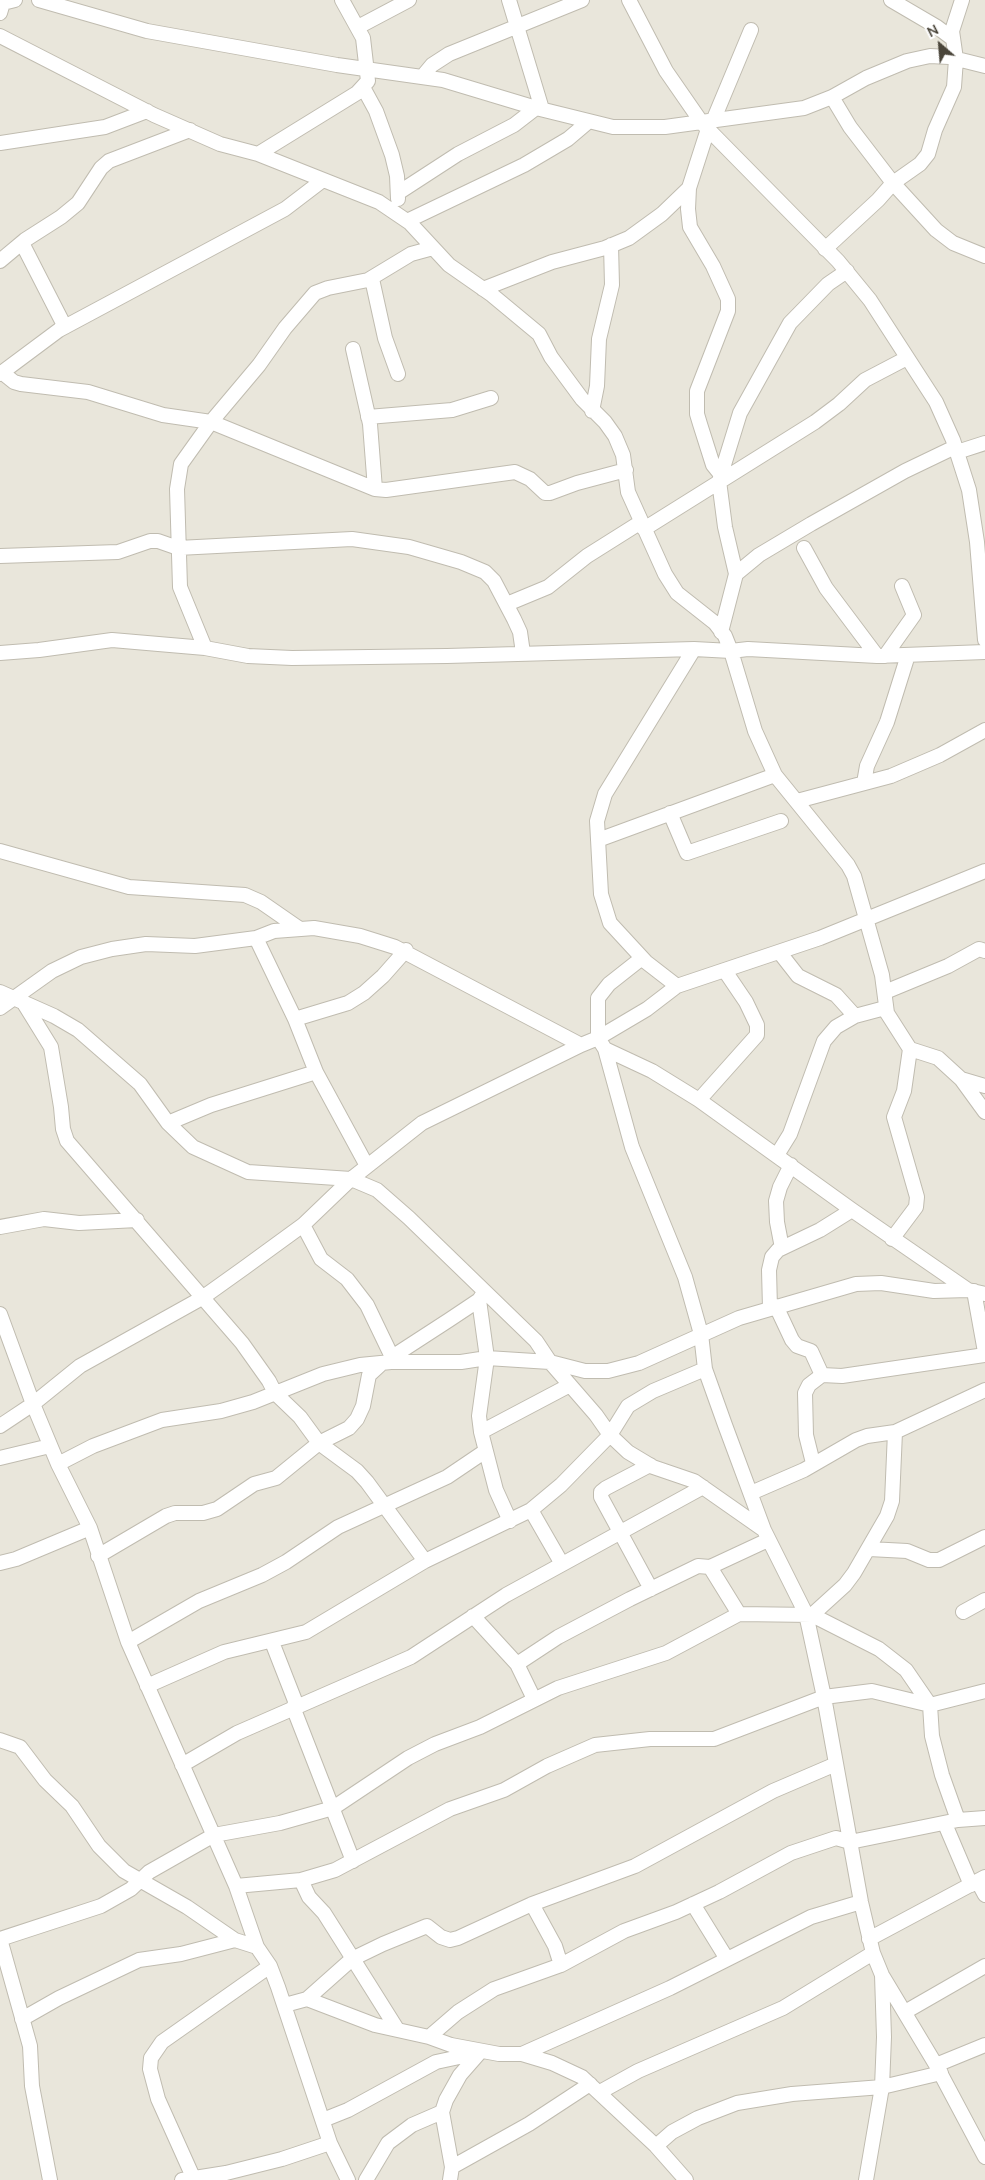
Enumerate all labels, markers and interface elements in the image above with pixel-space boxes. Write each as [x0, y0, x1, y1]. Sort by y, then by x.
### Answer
north arrow [915, 20, 965, 70]
text: N [924, 20, 942, 42]

